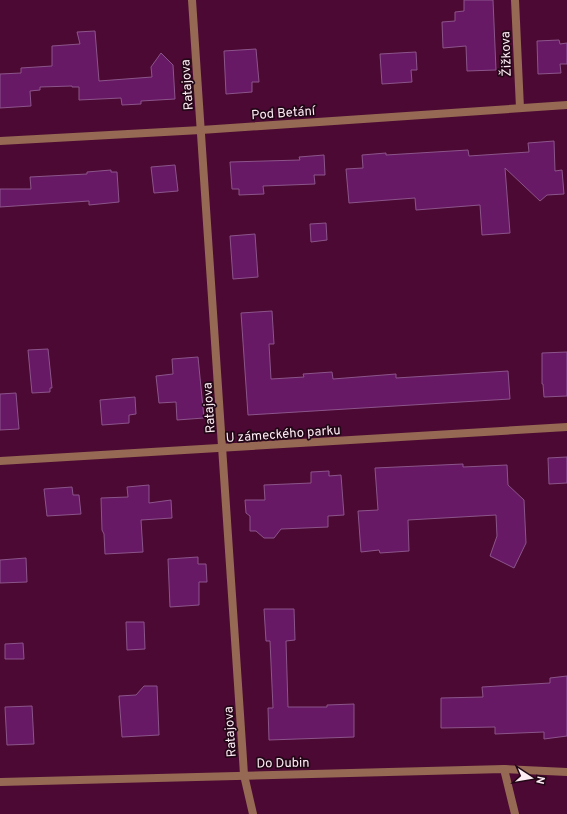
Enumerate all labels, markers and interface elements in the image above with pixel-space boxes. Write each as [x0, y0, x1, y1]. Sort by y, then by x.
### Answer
street label: Žižkova [496, 31, 516, 77]
street label: Ratajova [178, 59, 198, 111]
street label: Pod Betání [251, 104, 317, 124]
street label: Ratajova [200, 382, 220, 434]
street label: U zámeckého parku [225, 423, 341, 447]
street label: Ratajova [221, 706, 241, 758]
street label: Do Dubin [256, 756, 310, 772]
north arrow [511, 758, 551, 798]
text: N [532, 775, 547, 785]

